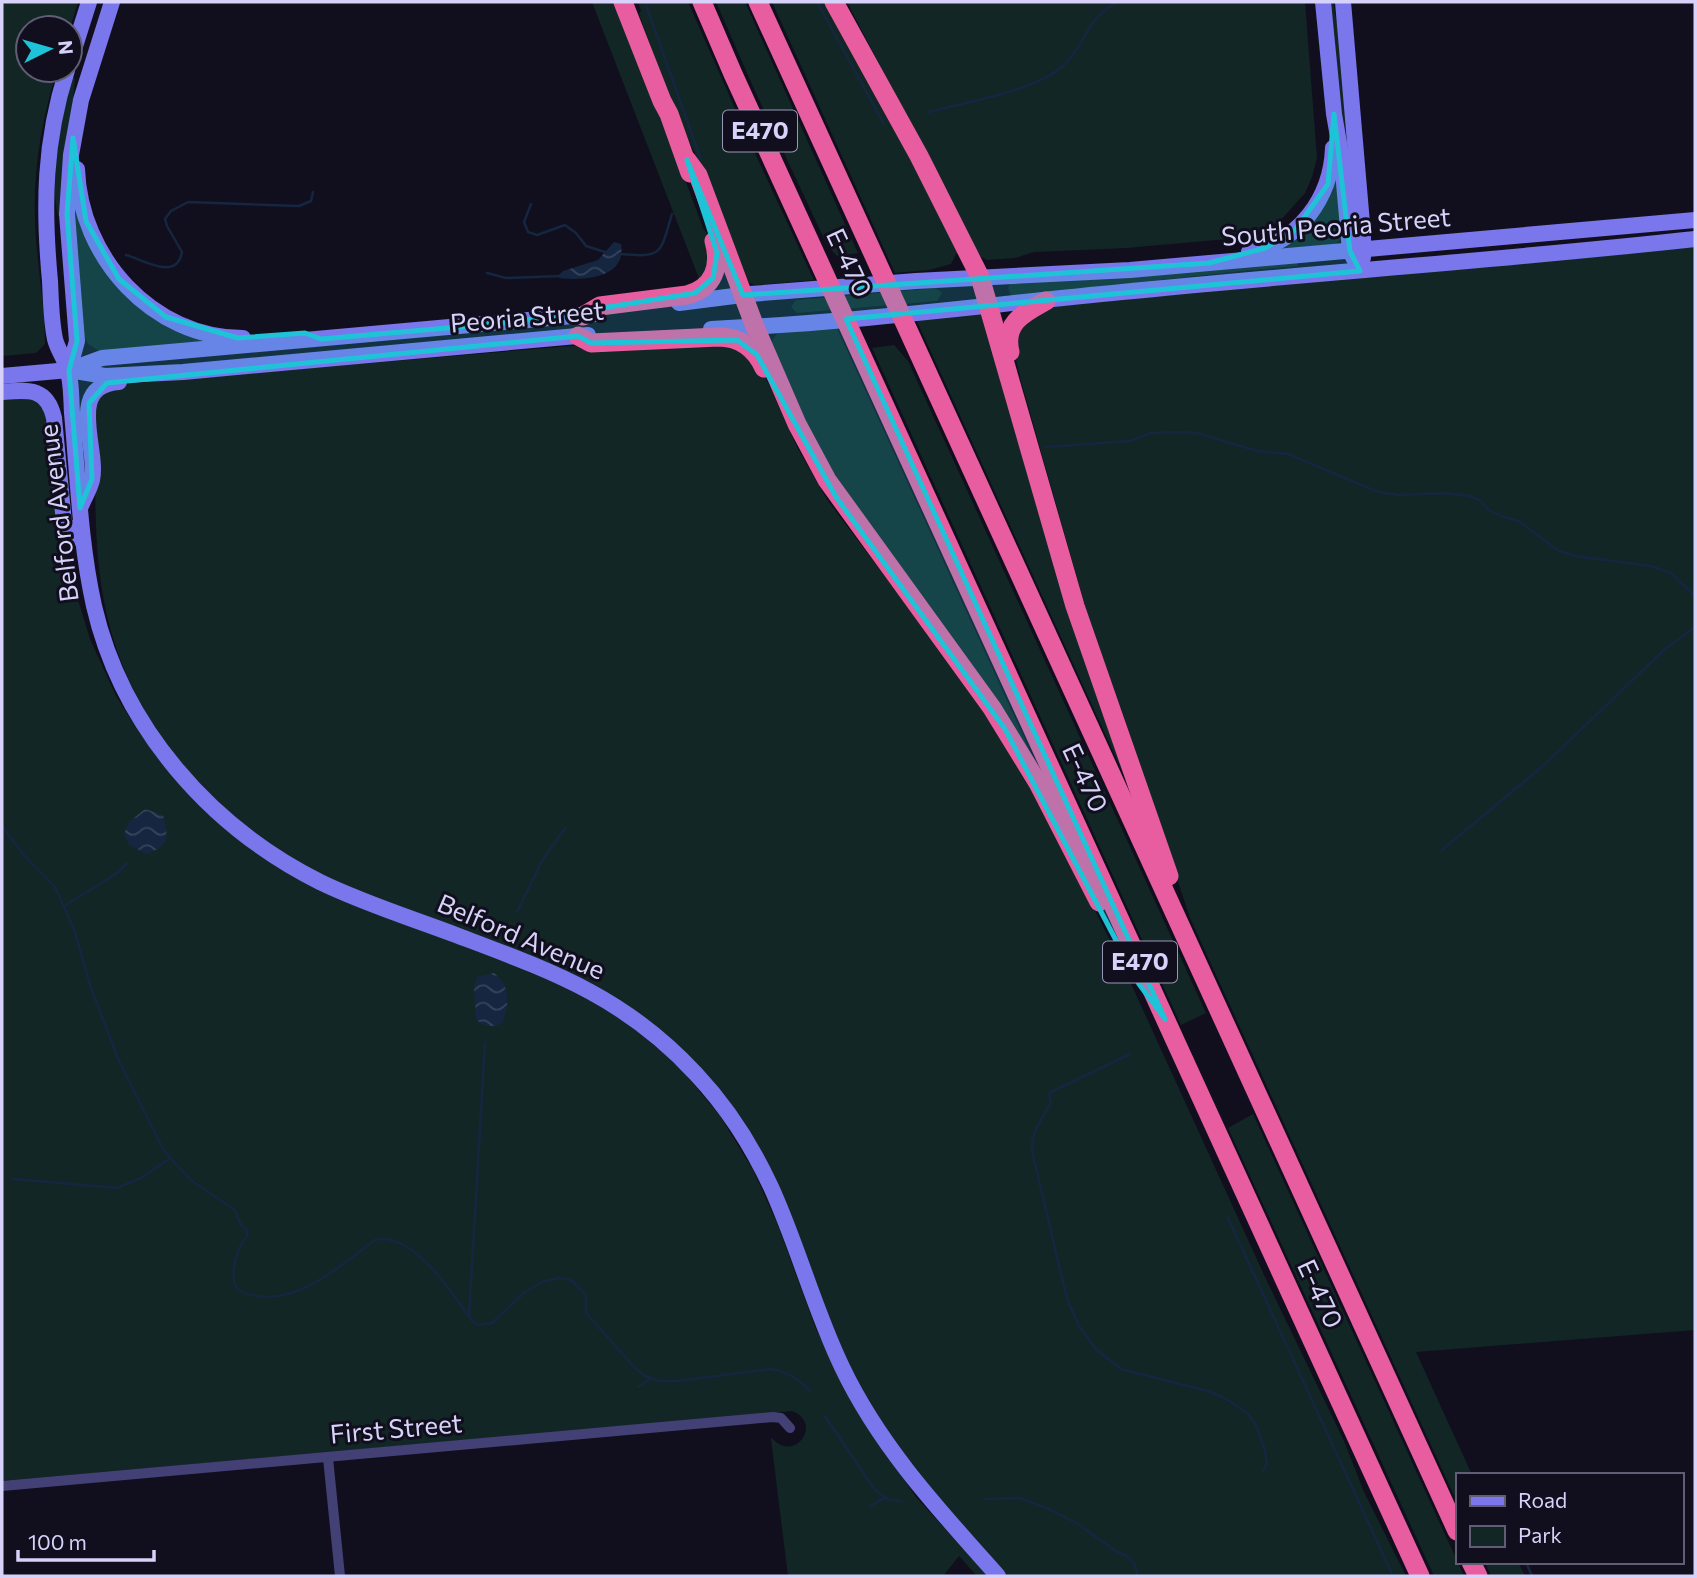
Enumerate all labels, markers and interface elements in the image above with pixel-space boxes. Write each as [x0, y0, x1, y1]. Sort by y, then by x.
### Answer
north arrow [14, 14, 84, 84]
text: N [54, 39, 79, 56]
road number: E470 [723, 110, 797, 152]
street label: South Peoria Street [1220, 200, 1452, 251]
street label: E-470 [821, 223, 880, 302]
street label: Peoria Street [449, 293, 605, 338]
street label: Belford Avenue [31, 423, 84, 604]
street label: E-470 [1057, 738, 1116, 817]
street label: Belford Avenue [433, 886, 610, 985]
road number: E470 [1103, 942, 1177, 982]
street label: E-470 [1292, 1254, 1351, 1333]
street label: First Street [329, 1406, 463, 1449]
legend [1456, 1473, 1683, 1564]
text: Road [1518, 1487, 1567, 1512]
scale bar [18, 1518, 154, 1562]
text: Park [1518, 1522, 1562, 1547]
text: 100 m [28, 1529, 87, 1554]

